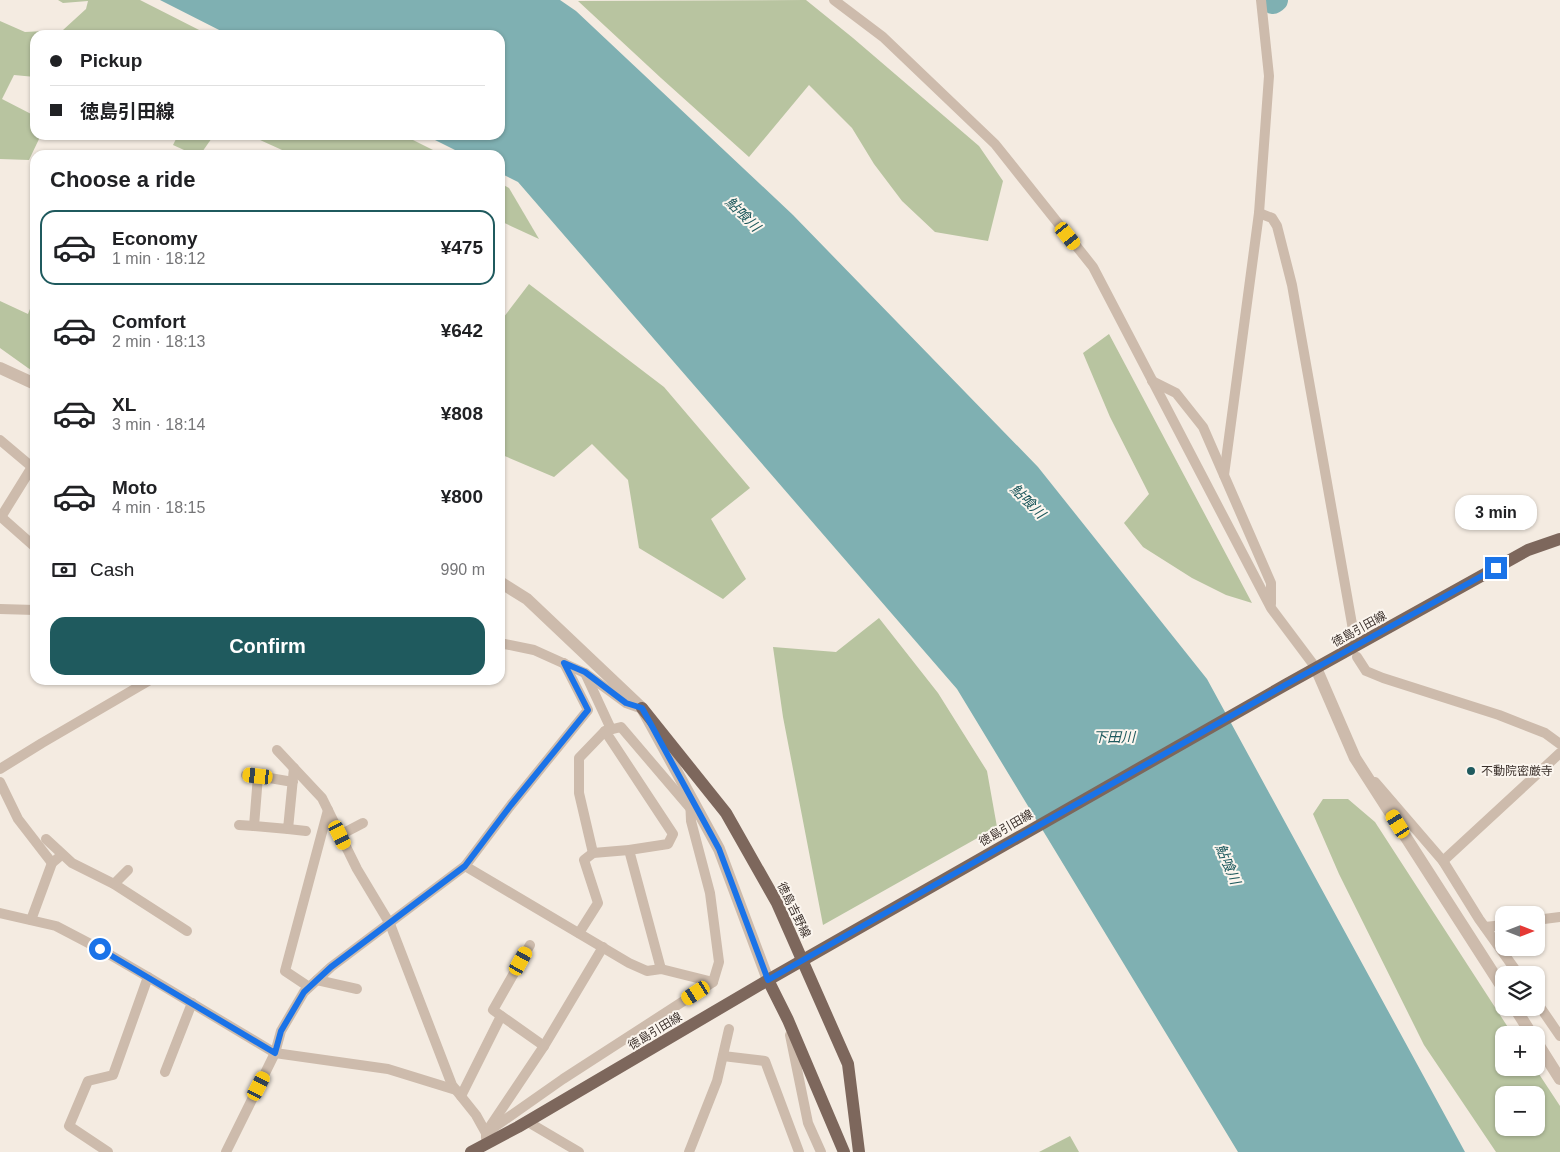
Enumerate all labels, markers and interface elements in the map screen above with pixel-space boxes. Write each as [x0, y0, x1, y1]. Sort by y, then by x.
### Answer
text: Pickup [80, 50, 142, 71]
text: 徳島引田線 [80, 101, 175, 122]
text: Choose a ride [50, 167, 195, 192]
water label: 鮎喰川 [722, 193, 765, 236]
car [1052, 220, 1083, 252]
icon: car [52, 225, 97, 270]
text: Economy [112, 228, 198, 249]
text: ¥475 [441, 237, 483, 258]
text: 1 min · 18:12 [112, 250, 205, 267]
icon: car [52, 308, 97, 353]
text: Comfort [112, 311, 186, 332]
text: ¥642 [441, 320, 483, 341]
text: 2 min · 18:13 [112, 333, 205, 350]
icon: car [52, 391, 97, 436]
text: XL [112, 394, 136, 415]
text: ¥808 [441, 403, 483, 424]
text: 3 min · 18:14 [112, 416, 205, 433]
icon: car [52, 474, 97, 519]
text: Moto [112, 477, 157, 498]
water label: 鮎喰川 [1007, 480, 1050, 523]
text: ¥800 [441, 486, 483, 507]
callout: 3 min [1455, 496, 1537, 530]
text: 4 min · 18:15 [112, 499, 205, 516]
text: 3 min [1475, 504, 1517, 521]
icon: cash [50, 556, 78, 584]
route end [1485, 557, 1507, 579]
text: Cash [90, 559, 134, 580]
text: 990 m [441, 561, 485, 578]
street label: 徳島引田線 [1329, 608, 1389, 650]
button: Confirm [50, 617, 485, 675]
water label: 下田川 [1093, 729, 1137, 745]
place label: 不動院密厳寺 [1481, 764, 1553, 778]
marker: 不動院密厳寺 [1465, 765, 1477, 777]
car [242, 767, 273, 785]
street label: 徳島引田線 [977, 807, 1035, 849]
car [1383, 807, 1412, 841]
car [326, 818, 353, 852]
water label: 鮎喰川 [1212, 842, 1244, 888]
street label: 徳島吉野線 [775, 880, 813, 940]
north arrow [1495, 906, 1545, 956]
map controls [1495, 906, 1545, 1136]
route start [89, 938, 111, 960]
car [507, 944, 534, 978]
button: layers [1495, 966, 1545, 1016]
car [679, 979, 712, 1007]
street label: 徳島引田線 [626, 1010, 684, 1052]
button: + [1495, 1026, 1545, 1076]
car [245, 1069, 272, 1103]
button: − [1495, 1086, 1545, 1136]

